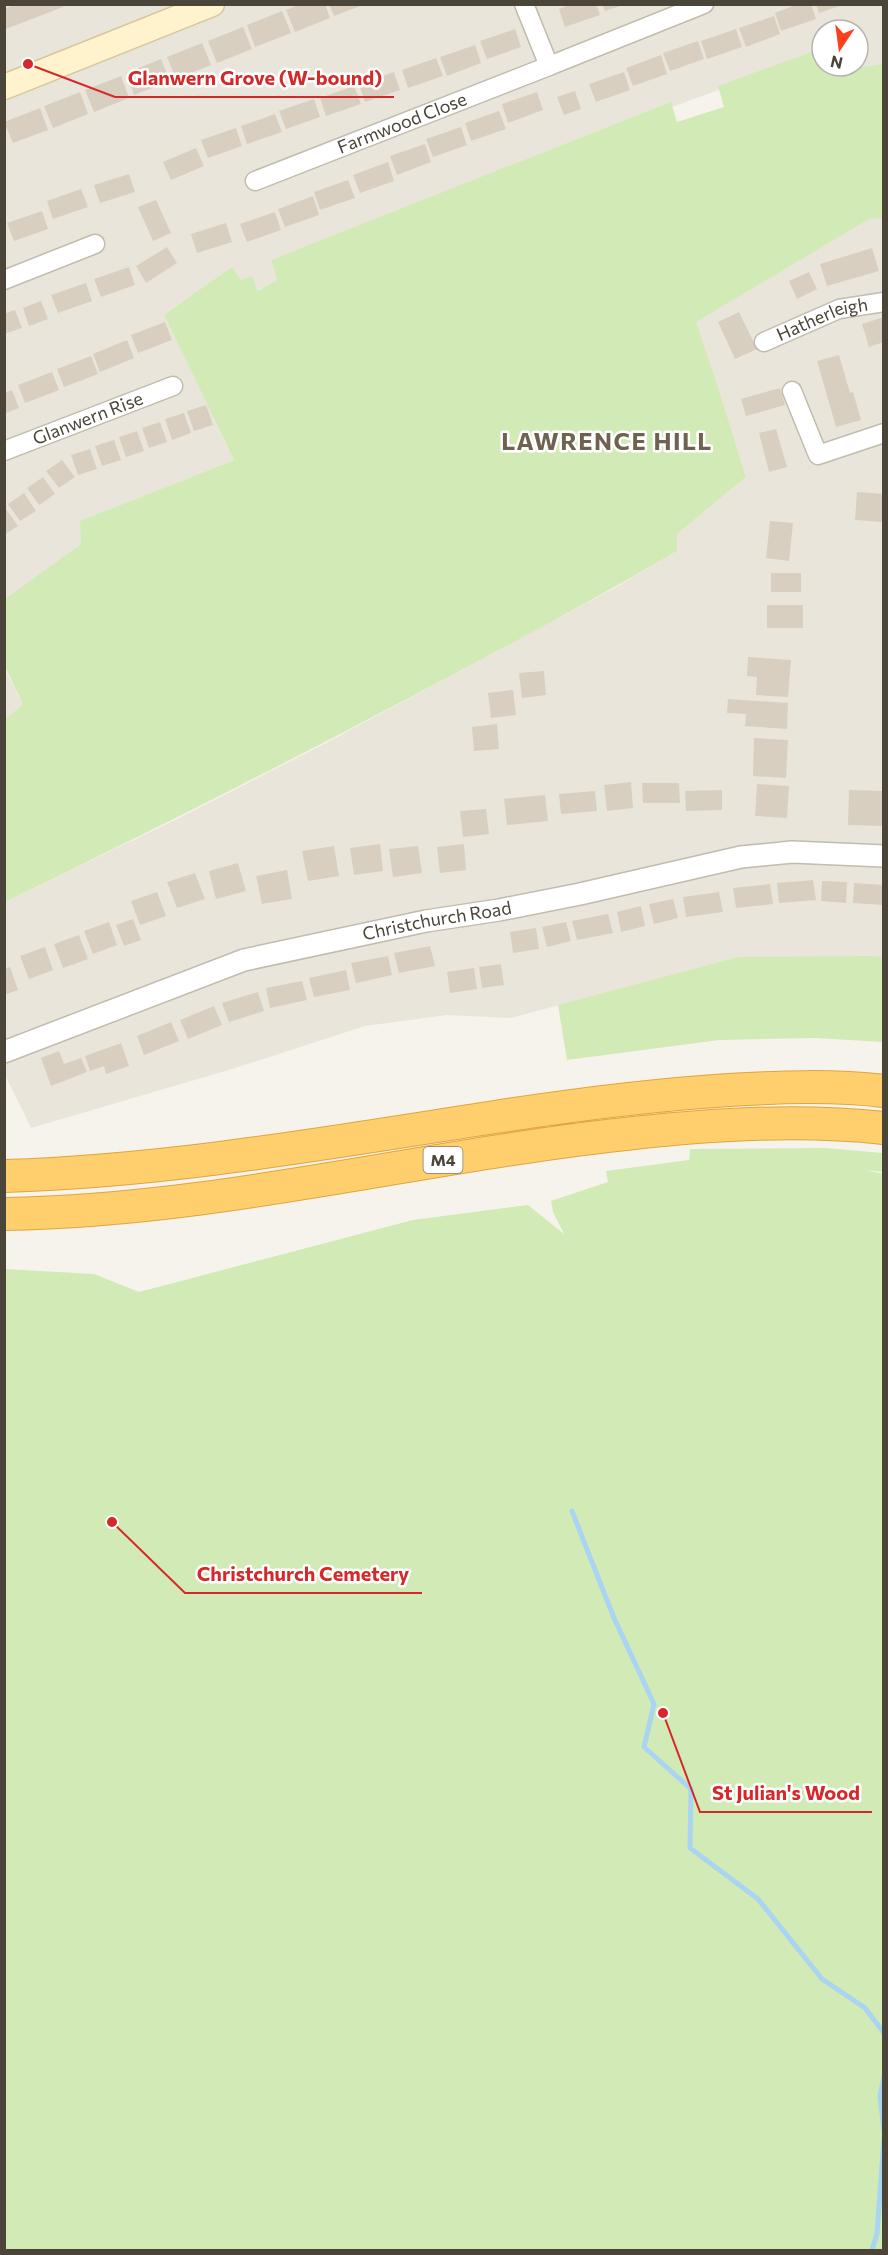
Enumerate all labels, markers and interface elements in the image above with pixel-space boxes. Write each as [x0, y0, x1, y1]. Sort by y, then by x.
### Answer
north arrow [810, 18, 870, 78]
text: N [829, 52, 844, 74]
callout: Glanwern Grove (W-bound) [115, 59, 394, 97]
text: Glanwern Grove (W-bound) [128, 65, 382, 89]
street label: Farmwood Close [334, 87, 469, 158]
street label: Hatherleigh [773, 293, 869, 345]
street label: Glanwern Rise [29, 387, 146, 449]
district label: LAWRENCE HILL [501, 426, 713, 455]
street label: Christchurch Road [360, 896, 513, 944]
road number: M4 [424, 1147, 462, 1173]
callout: Christchurch Cemetery [185, 1555, 422, 1593]
text: Christchurch Cemetery [197, 1561, 409, 1585]
callout: St Julian's Wood [700, 1774, 872, 1812]
text: St Julian's Wood [712, 1780, 860, 1804]

